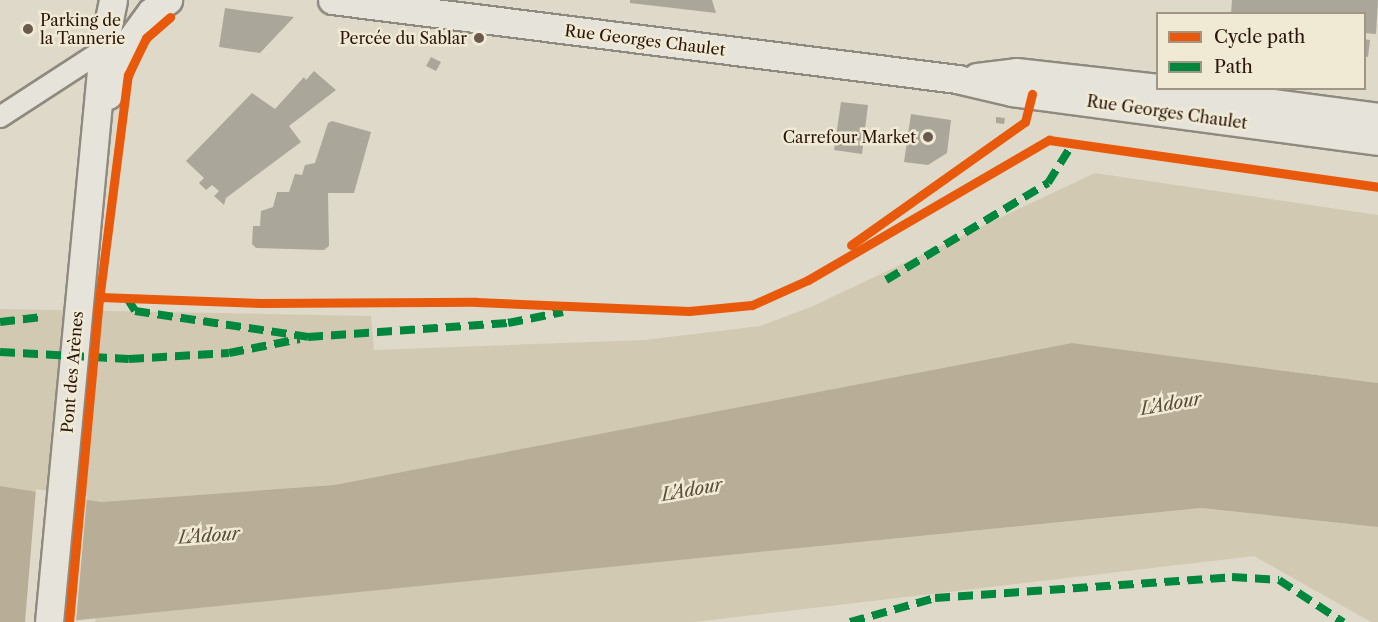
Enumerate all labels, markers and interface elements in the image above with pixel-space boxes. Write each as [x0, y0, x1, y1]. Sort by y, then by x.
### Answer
place label: Parking de la Tannerie [40, 10, 126, 48]
legend [1156, 12, 1366, 90]
street label: Rue Georges Chaulet [564, 21, 726, 59]
marker: Parking de la Tannerie [21, 22, 35, 36]
text: Cycle path [1214, 26, 1305, 48]
place label: Percée du Sablar [339, 28, 467, 48]
marker: Percée du Sablar [472, 31, 486, 45]
text: Path [1214, 56, 1253, 78]
street label: Rue Georges Chaulet [1086, 91, 1248, 133]
place label: Carrefour Market [782, 127, 916, 147]
marker: Carrefour Market [921, 130, 935, 144]
street label: Pont des Arènes [57, 310, 87, 434]
water label: L'Adour [1139, 388, 1203, 420]
water label: L'Adour [660, 474, 724, 506]
water label: L'Adour [177, 523, 241, 549]

